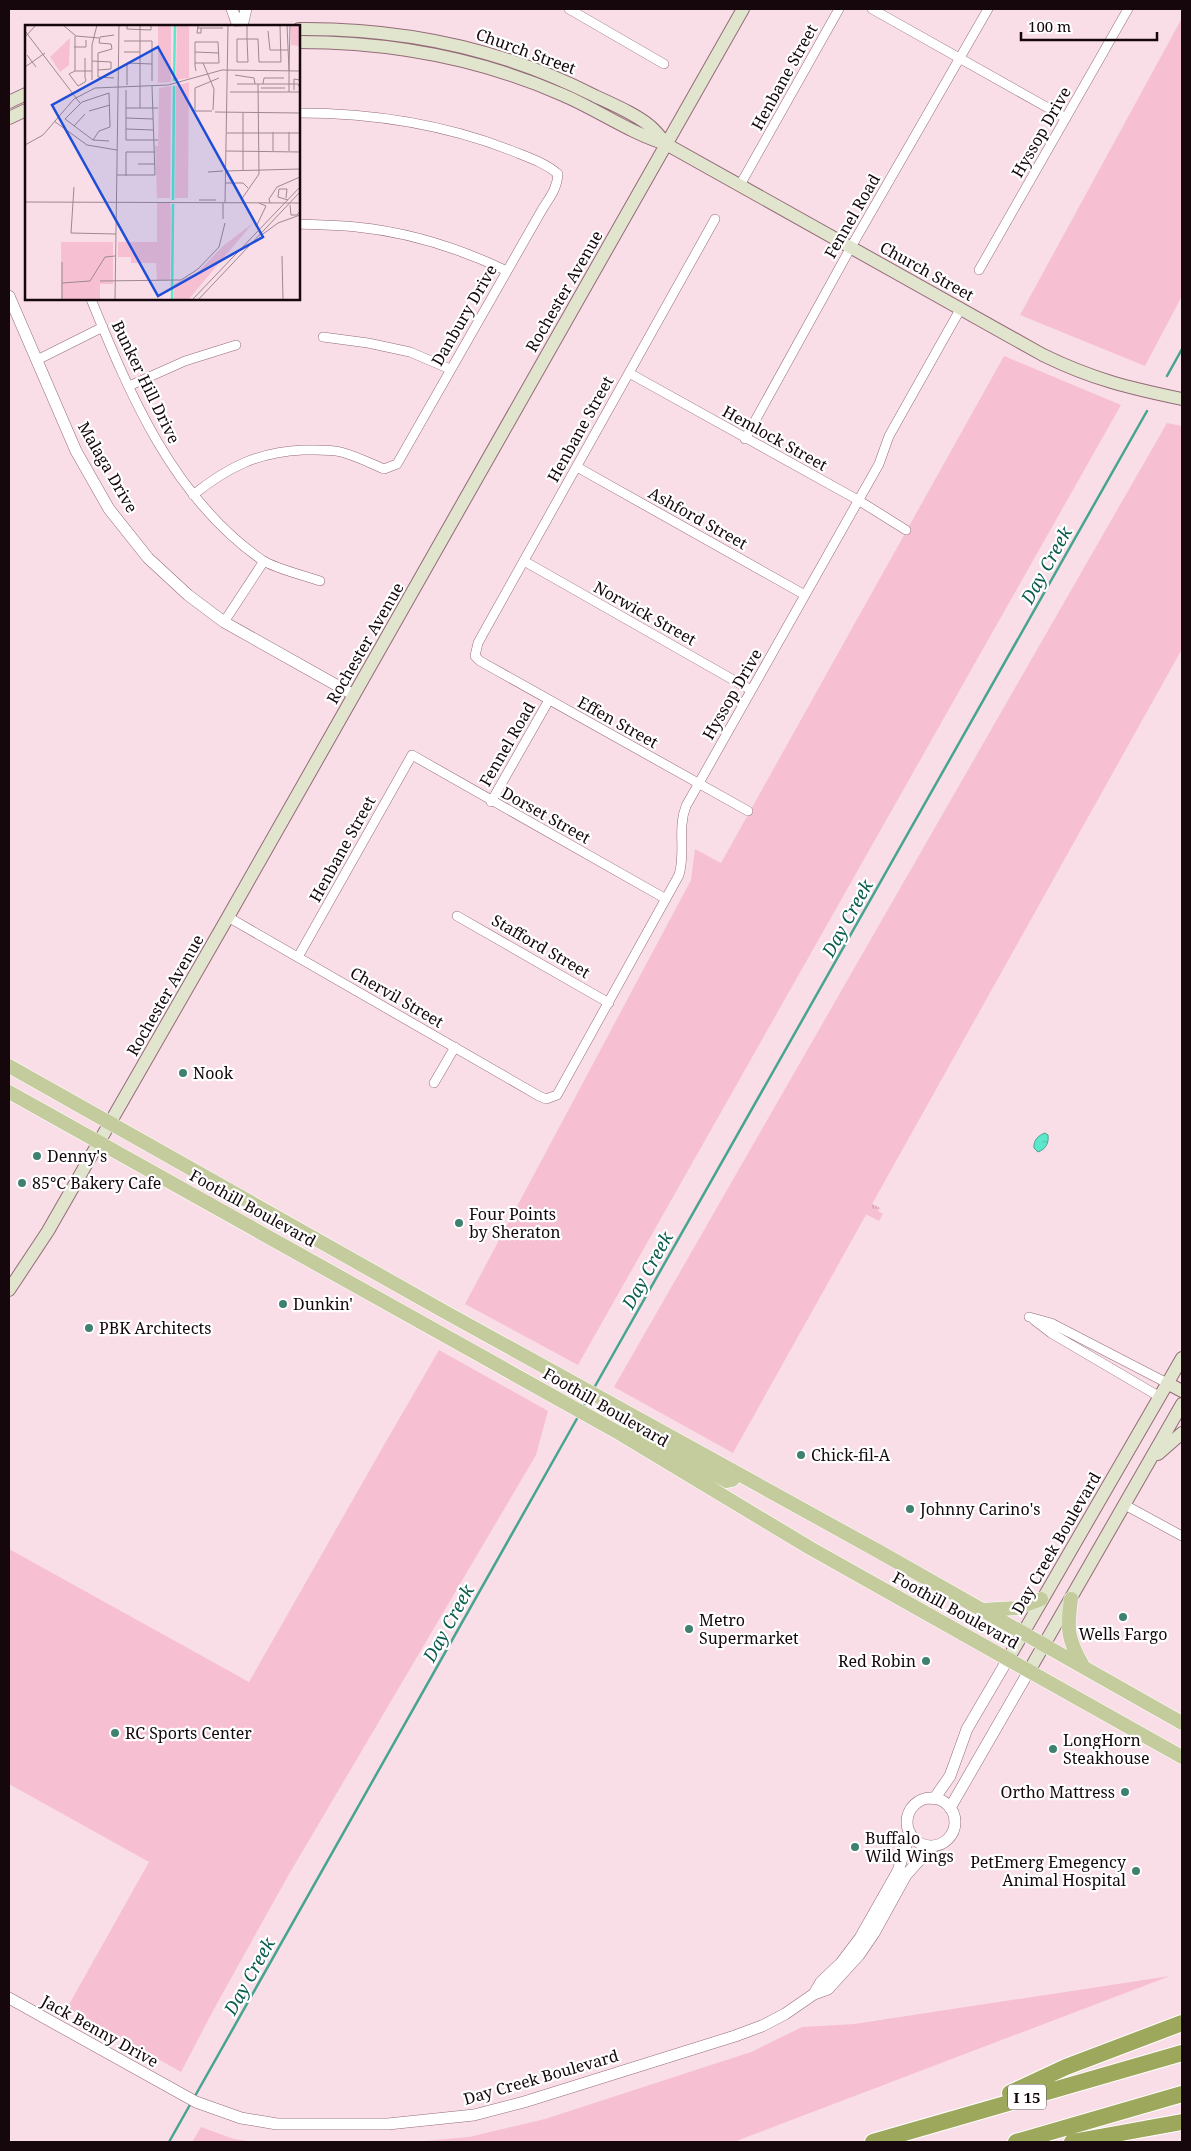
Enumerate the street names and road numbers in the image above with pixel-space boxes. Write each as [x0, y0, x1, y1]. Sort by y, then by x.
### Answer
street label: Henbane Street [746, 20, 822, 134]
street label: Church Street [473, 23, 579, 79]
street label: Hyssop Drive [1006, 83, 1076, 181]
street label: Fennel Road [819, 170, 885, 262]
street label: Rochester Avenue [520, 226, 608, 356]
street label: Church Street [876, 236, 978, 306]
street label: Danbury Drive [426, 260, 502, 370]
street label: Bunker Hill Drive [107, 317, 185, 447]
street label: Henbane Street [542, 372, 618, 486]
street label: Hemlock Street [719, 400, 832, 476]
street label: Malaga Drive [73, 417, 143, 517]
street label: Ashford Street [645, 482, 752, 554]
street label: Norwick Street [590, 576, 700, 650]
street label: Rochester Avenue [321, 578, 409, 708]
street label: Hyssop Drive [697, 645, 767, 743]
street label: Effen Street [574, 691, 663, 753]
street label: Fennel Road [474, 698, 540, 790]
street label: Dorset Street [498, 781, 595, 849]
street label: Henbane Street [304, 792, 380, 906]
street label: Stafford Street [488, 909, 594, 983]
street label: Rochester Avenue [121, 930, 209, 1060]
street label: Chervil Street [346, 961, 448, 1033]
street label: Foothill Boulevard [186, 1164, 320, 1252]
street label: Foothill Boulevard [539, 1362, 673, 1452]
street label: Day Creek Boulevard [1006, 1468, 1106, 1618]
street label: Foothill Boulevard [889, 1566, 1023, 1654]
street label: Jack Benny Drive [37, 1989, 163, 2072]
street label: Day Creek Boulevard [461, 2044, 621, 2110]
road number: I 15 [1008, 2084, 1046, 2110]

